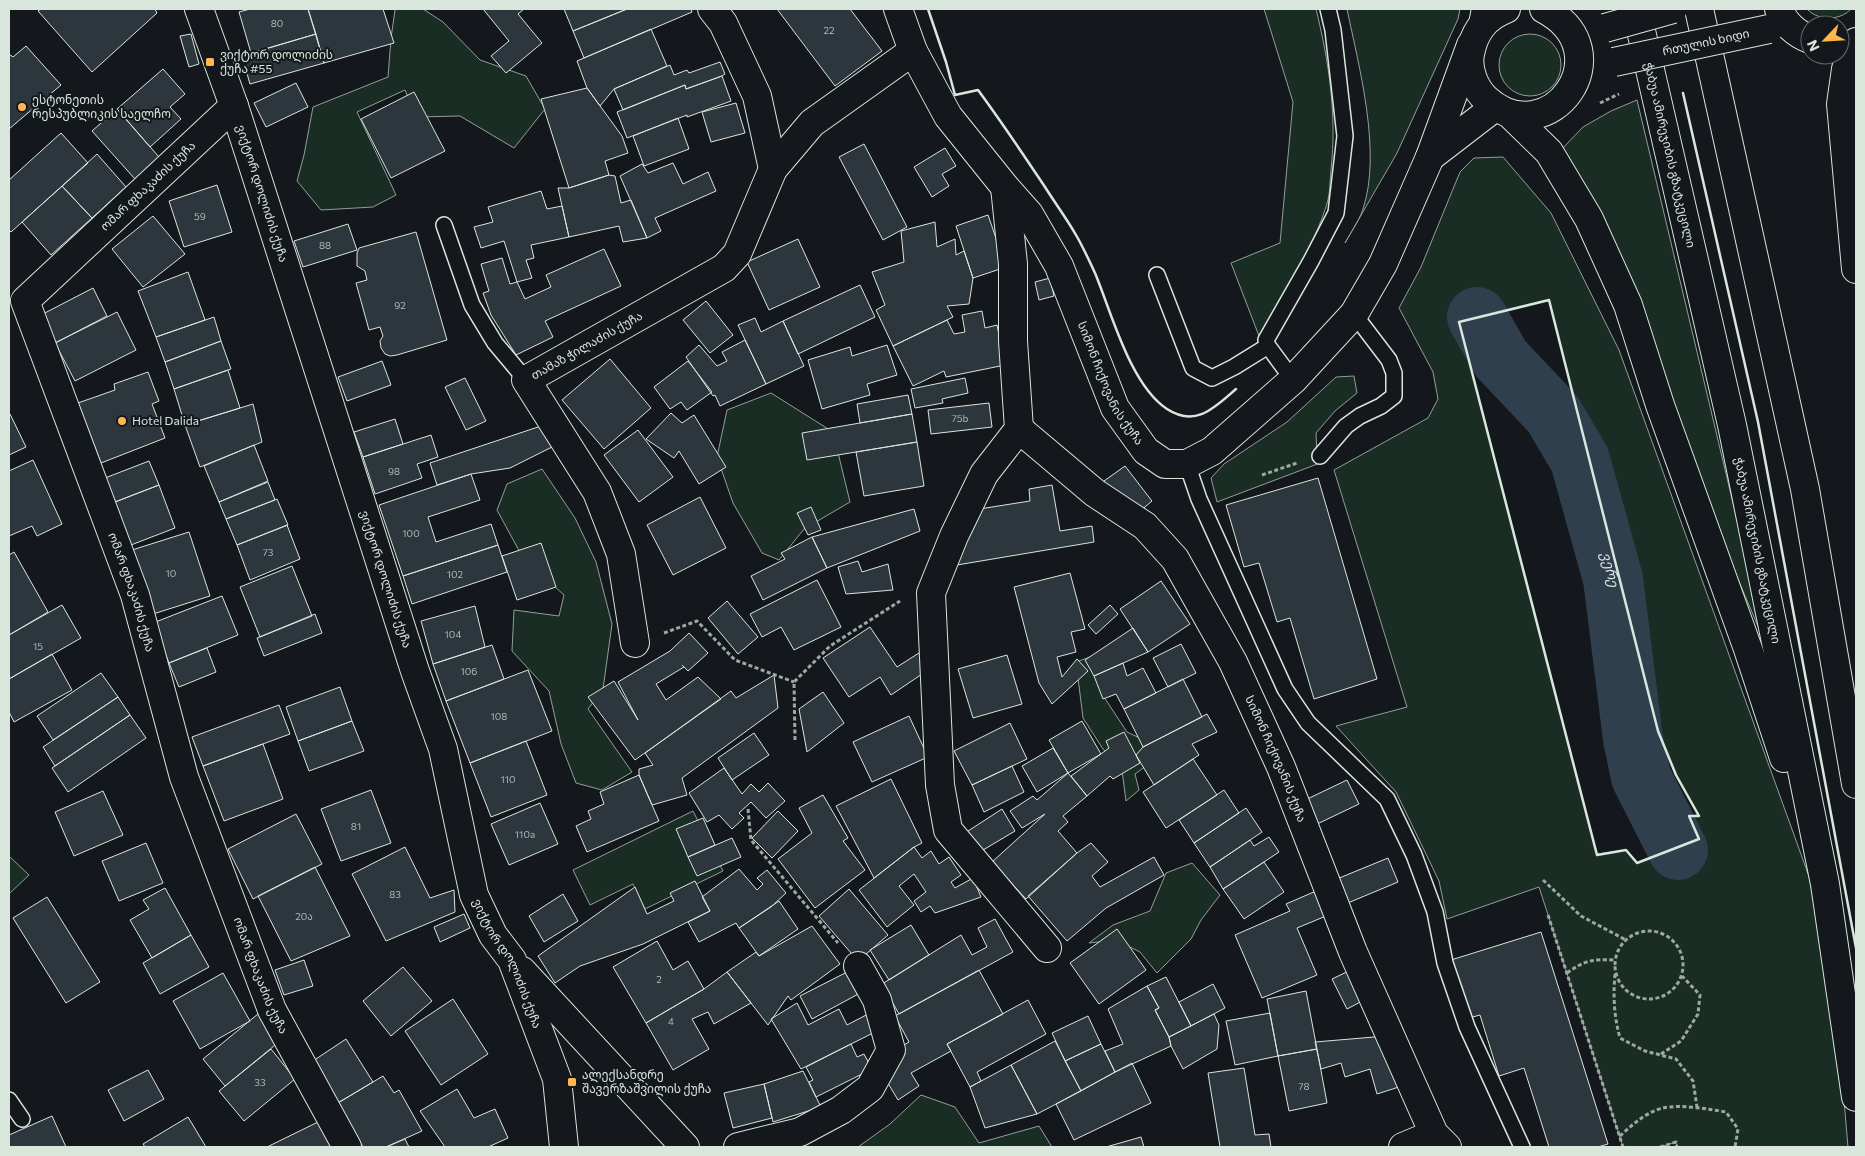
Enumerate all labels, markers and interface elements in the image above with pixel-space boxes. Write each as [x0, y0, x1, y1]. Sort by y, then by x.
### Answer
north arrow [1800, 15, 1850, 65]
house number: 80 [271, 17, 283, 29]
house number: 22 [823, 24, 835, 36]
street label: რთულის ხიდი [1661, 25, 1751, 58]
text: N [1803, 37, 1823, 54]
place label: ვიქტორ დოლიძის ქუჩა #55 [220, 47, 333, 76]
marker: ვიქტორ დოლიძის ქუჩა #55 [204, 56, 216, 68]
street label: ჭაბუა ამირეჯიბის გზატკეცილი [1642, 61, 1699, 249]
place label: ესტონეთის რესპუბლიკის საელჩო [32, 92, 171, 122]
marker: ესტონეთის რესპუბლიკის საელჩო [16, 101, 28, 113]
street label: ვიქტორ დოლიძის ქუჩა [233, 123, 292, 264]
street label: ომარ ფხაკაძის ქუჩა [97, 138, 198, 234]
house number: 59 [194, 210, 206, 222]
house number: 88 [319, 239, 331, 251]
house number: 92 [394, 299, 406, 311]
street label: თამაზ ჭილაძის ქუჩა [528, 308, 644, 382]
street label: სიმონ ჩიქოვანის ქუჩა [1076, 319, 1147, 447]
house number: 75b [952, 412, 969, 424]
place label: Hotel Dalida [132, 413, 199, 427]
marker: Hotel Dalida [116, 415, 128, 427]
street label: ჭაბუა ამირეჯიბის გზატკეცილი [1732, 456, 1784, 645]
house number: 98 [388, 465, 400, 477]
street label: ვიქტორ დოლიძის ქუჩა [357, 508, 415, 649]
house number: 100 [402, 527, 420, 539]
street label: ომარ ფხაკაძის ქუჩა [106, 530, 158, 653]
house number: 73 [263, 546, 274, 558]
water label: ვერე [1597, 550, 1623, 589]
house number: 10 [166, 567, 176, 579]
house number: 102 [447, 568, 464, 580]
house number: 104 [445, 628, 461, 640]
house number: 15 [33, 640, 43, 652]
house number: 106 [461, 665, 477, 677]
street label: სიმონ ჩიქოვანის ქუჩა [1243, 693, 1310, 824]
house number: 108 [491, 710, 507, 722]
house number: 110 [500, 773, 516, 785]
house number: 81 [351, 820, 361, 832]
house number: 110a [515, 828, 535, 840]
house number: 83 [389, 888, 401, 900]
street label: ვიქტორ დოლიძის ქუჩა [470, 896, 545, 1030]
house number: 20ა [295, 910, 313, 922]
street label: ომარ ფხაკაძის ქუჩა [232, 915, 292, 1036]
house number: 2 [656, 973, 662, 985]
house number: 4 [668, 1015, 674, 1027]
place label: ალექსანდრე შავერზაშვილის ქუჩა [582, 1067, 711, 1097]
house number: 33 [254, 1076, 266, 1088]
marker: ალექსანდრე შავერზაშვილის ქუჩა [566, 1076, 578, 1088]
house number: 78 [1298, 1080, 1310, 1092]

